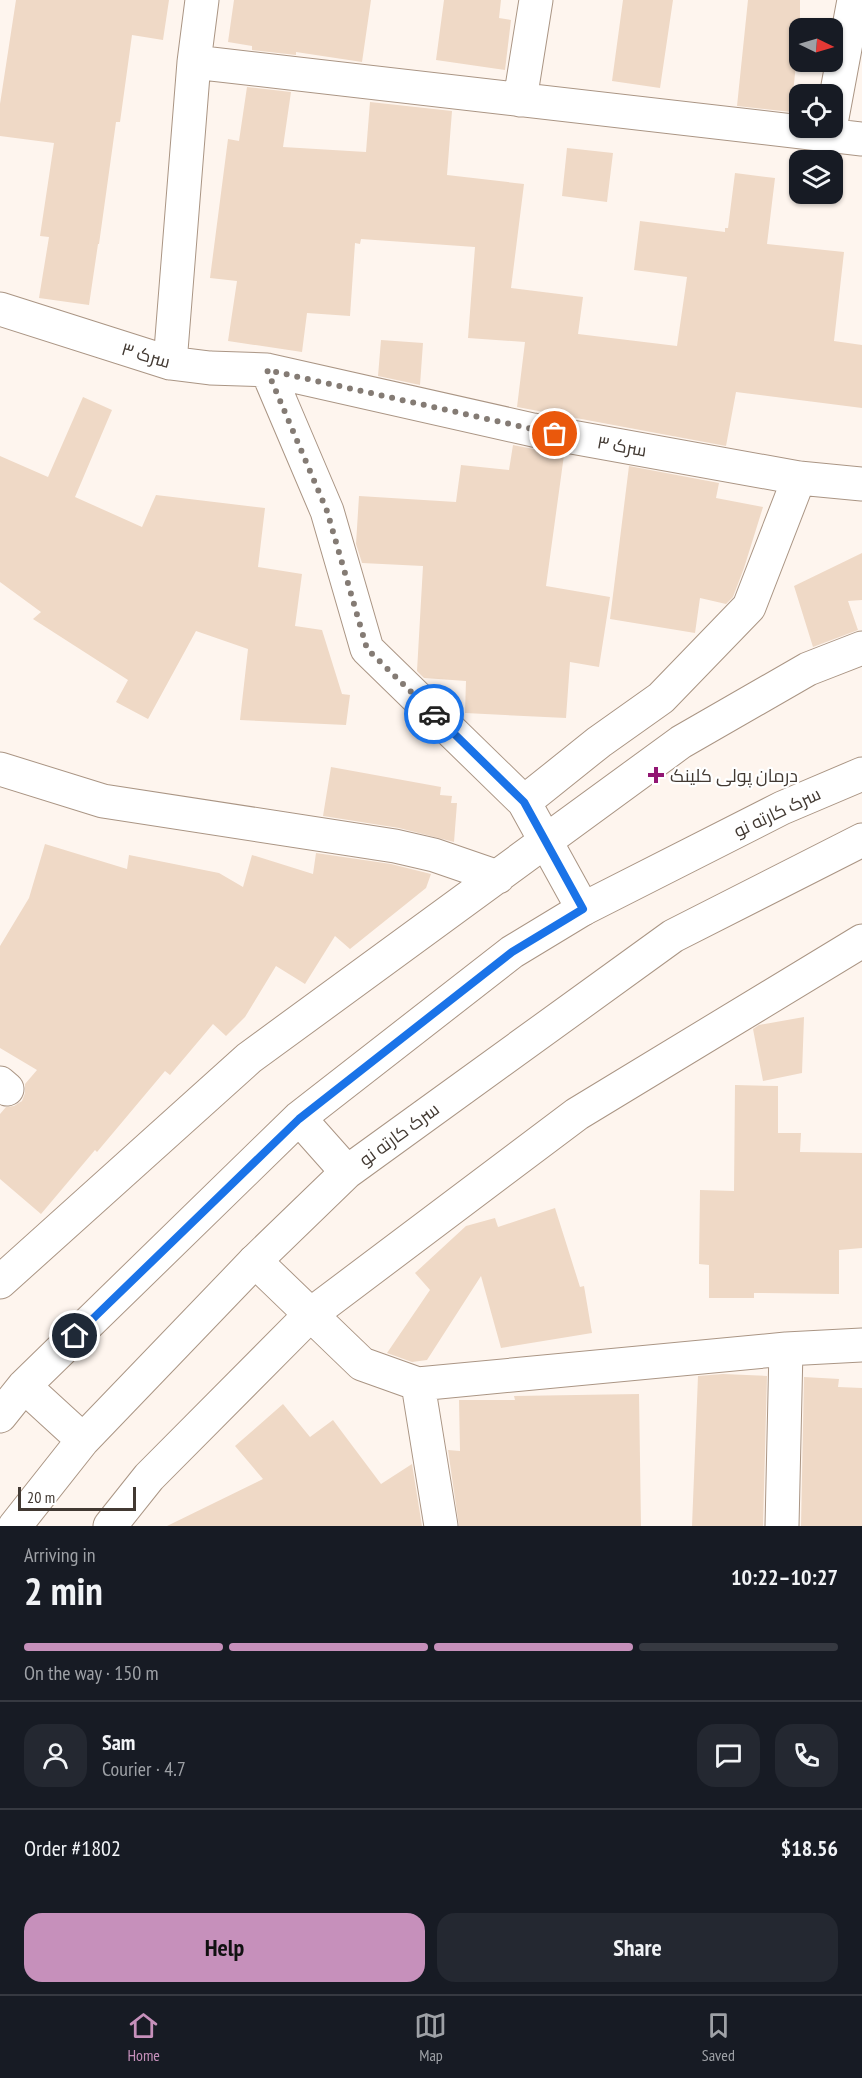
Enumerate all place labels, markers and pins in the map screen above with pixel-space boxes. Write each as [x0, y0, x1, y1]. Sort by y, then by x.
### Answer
pin [529, 408, 580, 459]
place label: درمان پولی کلینک [670, 764, 798, 788]
marker: درمان پولی کلینک [647, 766, 665, 784]
pin [49, 1310, 100, 1361]

